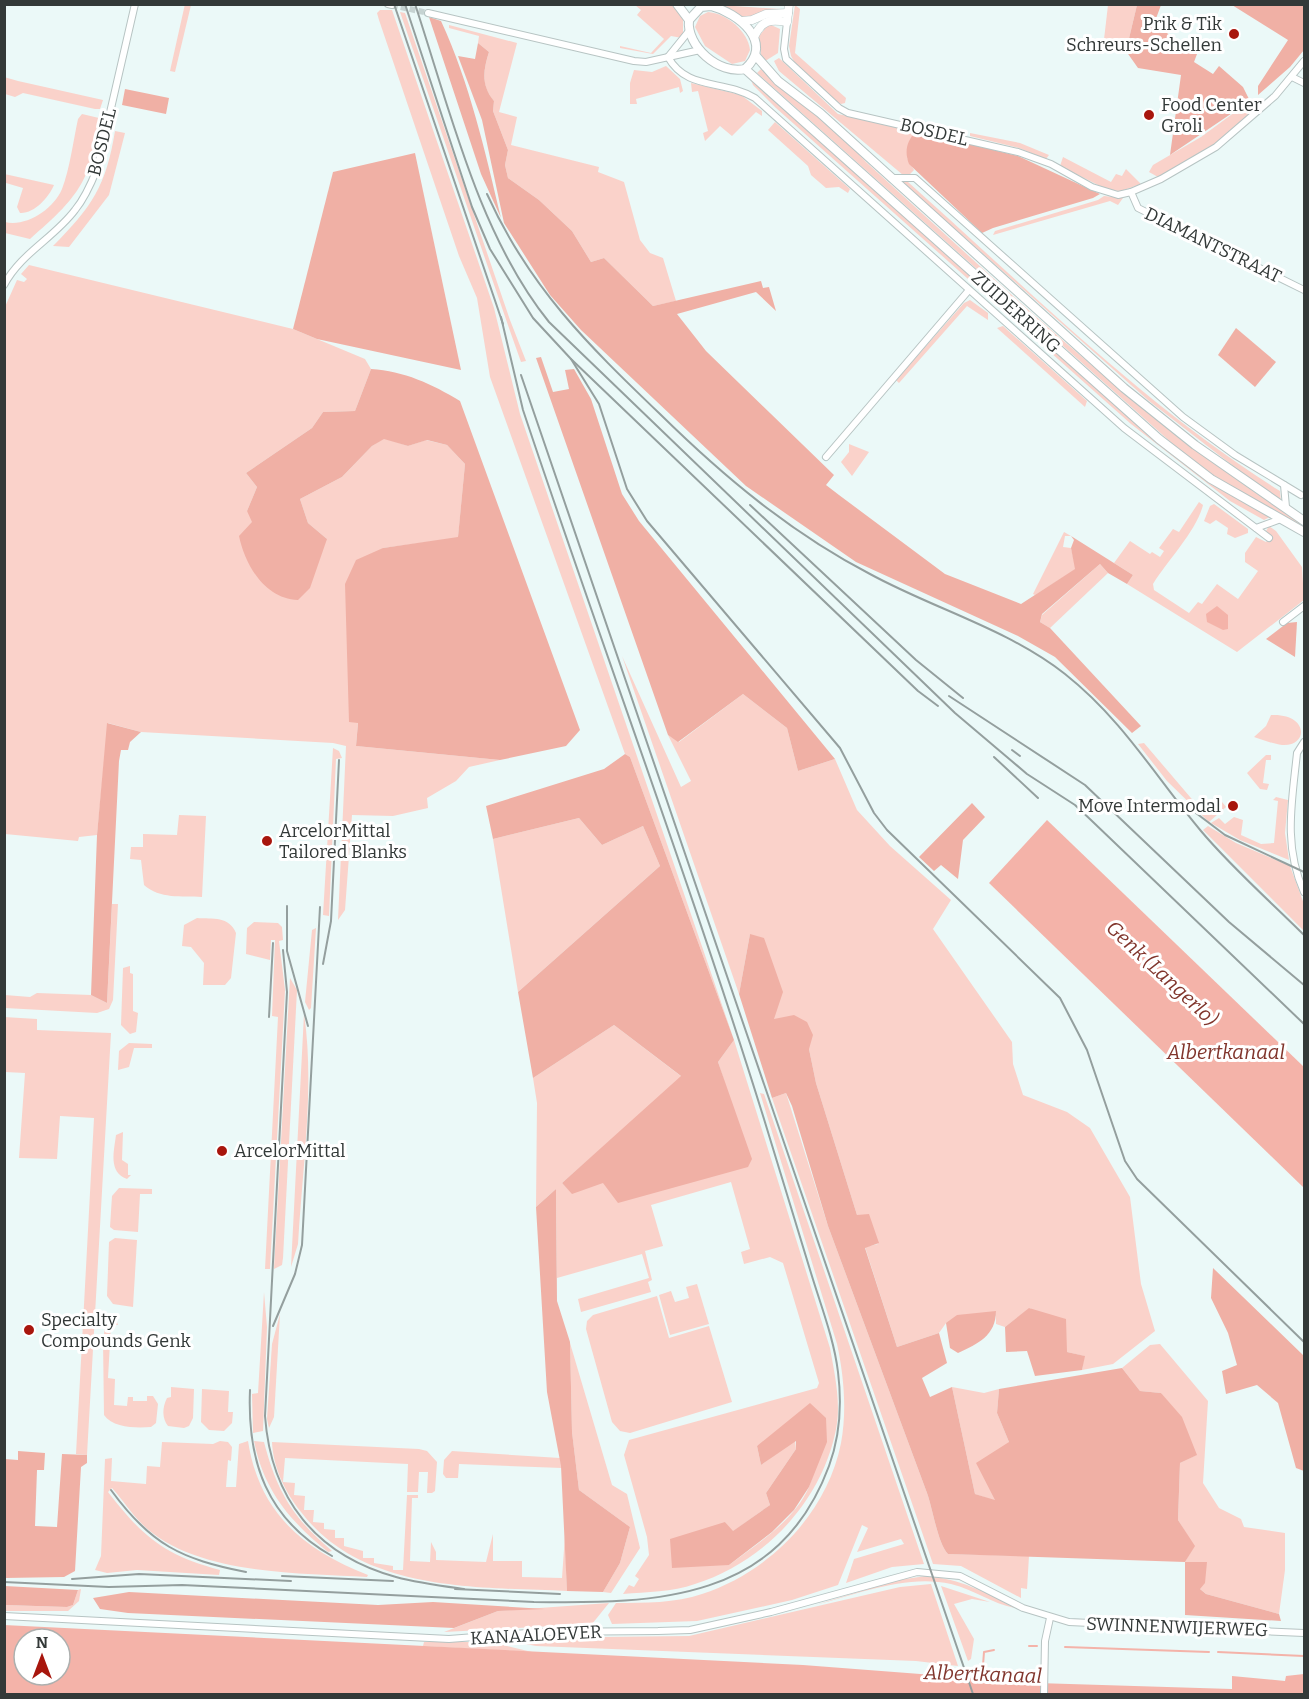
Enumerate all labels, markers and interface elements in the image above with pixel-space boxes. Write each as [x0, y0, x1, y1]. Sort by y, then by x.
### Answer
place label: Prik & Tik Schreurs-Schellen [1066, 13, 1223, 56]
marker: Prik & Tik Schreurs-Schellen [1227, 27, 1241, 41]
place label: Food Center Groli [1161, 94, 1262, 137]
street label: BOSDEL [83, 106, 121, 178]
marker: Food Center Groli [1142, 108, 1156, 122]
street label: BOSDEL [898, 114, 970, 150]
street label: DIAMANTSTRAAT [1141, 202, 1285, 288]
street label: ZUIDERRING [967, 266, 1065, 358]
place label: Move Intermodal [1078, 795, 1221, 817]
marker: Move Intermodal [1226, 799, 1240, 813]
place label: ArcelorMittal Tailored Blanks [279, 820, 407, 863]
marker: ArcelorMittal Tailored Blanks [260, 834, 274, 848]
water label: Genk (Langerlo) [1101, 915, 1223, 1031]
water label: Albertkanaal [1166, 1040, 1285, 1064]
place label: ArcelorMittal [234, 1140, 345, 1162]
marker: ArcelorMittal [215, 1144, 229, 1158]
place label: Specialty Compounds Genk [41, 1309, 192, 1352]
marker: Specialty Compounds Genk [22, 1323, 36, 1337]
street label: SWINNENWIJERWEG [1086, 1613, 1268, 1641]
street label: KANAALOEVER [470, 1621, 603, 1649]
north arrow [12, 1627, 72, 1687]
text: N [36, 1633, 48, 1652]
water label: Albertkanaal [923, 1660, 1042, 1688]

